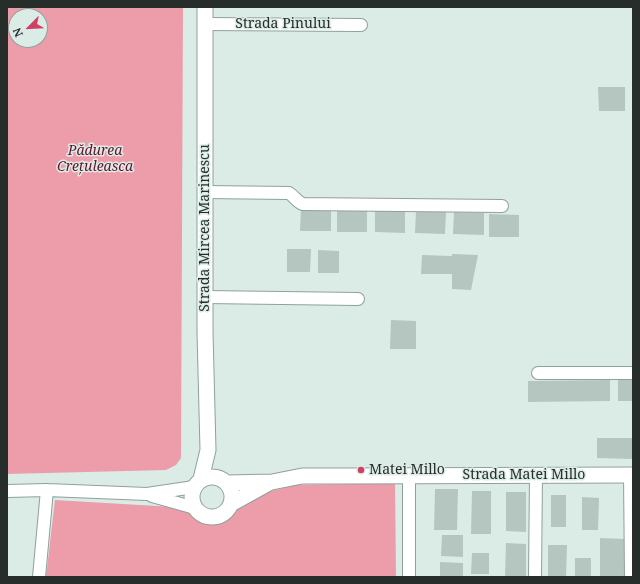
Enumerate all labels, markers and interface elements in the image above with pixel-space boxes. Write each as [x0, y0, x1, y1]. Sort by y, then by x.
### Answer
north arrow [8, 8, 48, 48]
street label: Strada Pinului [235, 16, 331, 32]
text: N [9, 26, 26, 40]
park label: Pădurea Crețuleasca [57, 143, 133, 176]
street label: Strada Mircea Marinescu [197, 144, 213, 312]
place label: Matei Millo [369, 462, 445, 478]
marker: Matei Millo [356, 465, 366, 475]
street label: Strada Matei Millo [463, 467, 585, 483]

